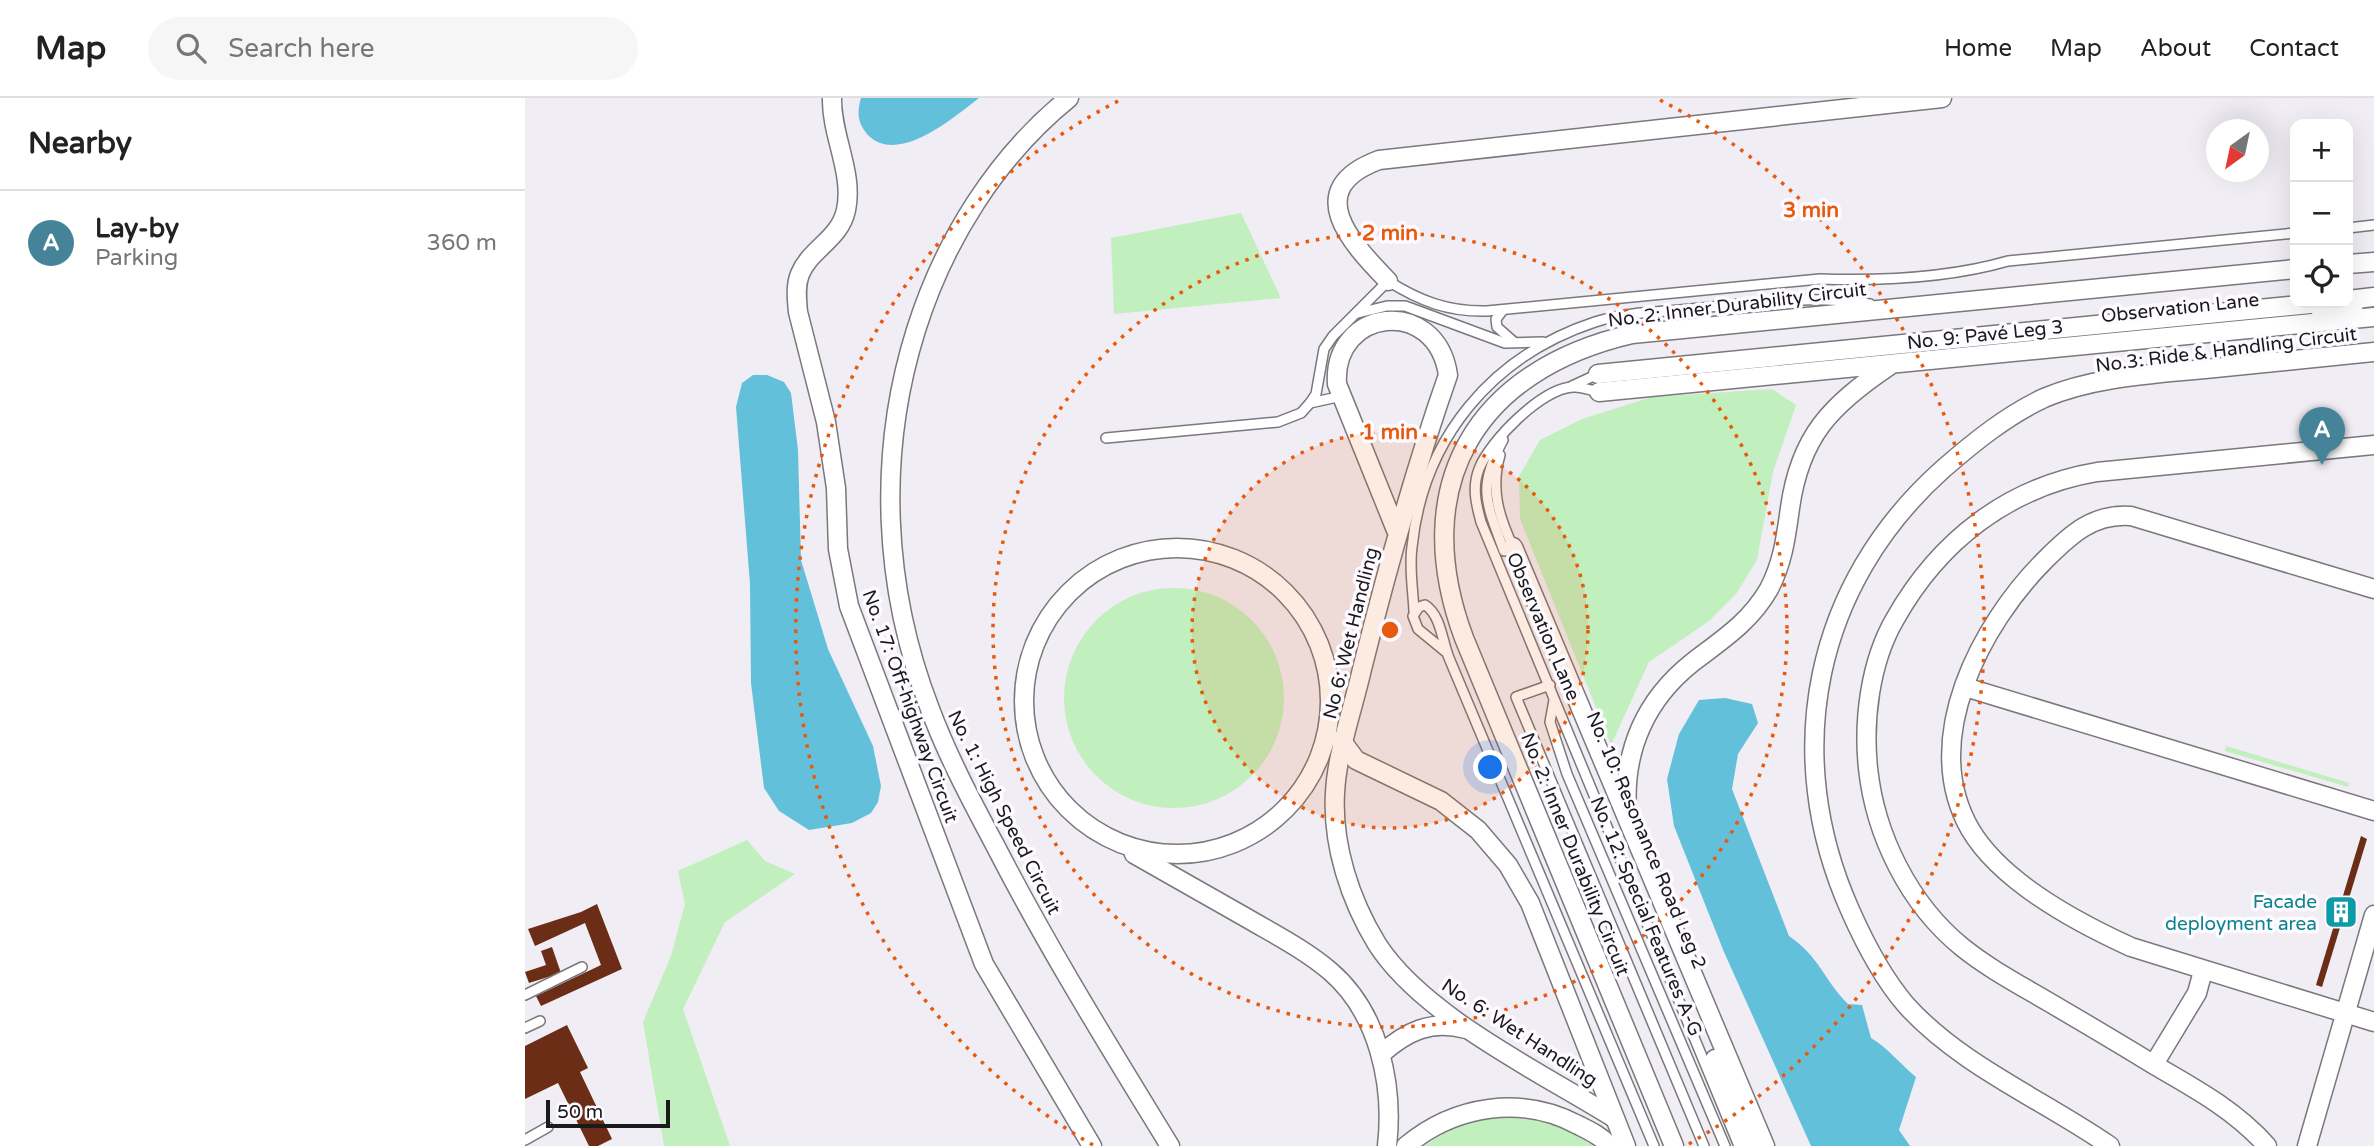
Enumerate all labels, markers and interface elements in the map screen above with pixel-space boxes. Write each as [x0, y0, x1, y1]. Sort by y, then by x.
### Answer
search box [148, 17, 638, 80]
text: Map [35, 29, 106, 68]
icon: search [172, 29, 210, 67]
text: Search here [228, 33, 374, 64]
text: Home [1944, 34, 2012, 63]
text: Map [2050, 34, 2102, 63]
text: About [2140, 34, 2211, 63]
text: Contact [2249, 34, 2339, 63]
north arrow [2206, 119, 2269, 182]
map controls [2290, 119, 2353, 308]
button: + [2290, 119, 2353, 182]
text: Nearby [28, 125, 132, 162]
button: − [2290, 182, 2353, 245]
text: 3 min [1783, 198, 1839, 223]
text: Lay-by [95, 213, 179, 244]
text: 2 min [1362, 221, 1418, 246]
text: A [42, 229, 60, 257]
text: 360 m [427, 229, 497, 257]
text: Parking [95, 244, 178, 272]
button: locate [2290, 245, 2353, 308]
street label: No. 2: Inner Durability Circuit [1607, 278, 1868, 332]
street label: Observation Lane [2100, 289, 2260, 327]
street label: No. 9: Pavé Leg 3 [1906, 316, 2064, 354]
street label: No.3: Ride & Handling Circuit [2094, 323, 2358, 377]
pin: A [2299, 407, 2345, 465]
text: 1 min [1362, 420, 1418, 445]
street label: No 6: Wet Handling [1319, 545, 1383, 721]
street label: Observation Lane [1502, 549, 1584, 704]
street label: No. 17: Off-highway Circuit [858, 587, 962, 826]
centre of rings [1378, 618, 1402, 642]
street label: No. 1: High Speed Circuit [943, 707, 1065, 918]
street label: No. 10: Resonance Road Leg 2 [1582, 708, 1710, 973]
street label: No. 2: Inner Durability Circuit [1516, 730, 1634, 979]
your location [1473, 750, 1507, 784]
street label: No. 12: Special Features A-G [1586, 793, 1707, 1040]
place label: Facade deployment area [2165, 891, 2317, 935]
building icon: Facade deployment area [2322, 893, 2360, 931]
street label: No. 6: Wet Handling [1438, 974, 1601, 1091]
scale bar [546, 1097, 670, 1129]
text: 50 m [557, 1101, 603, 1123]

